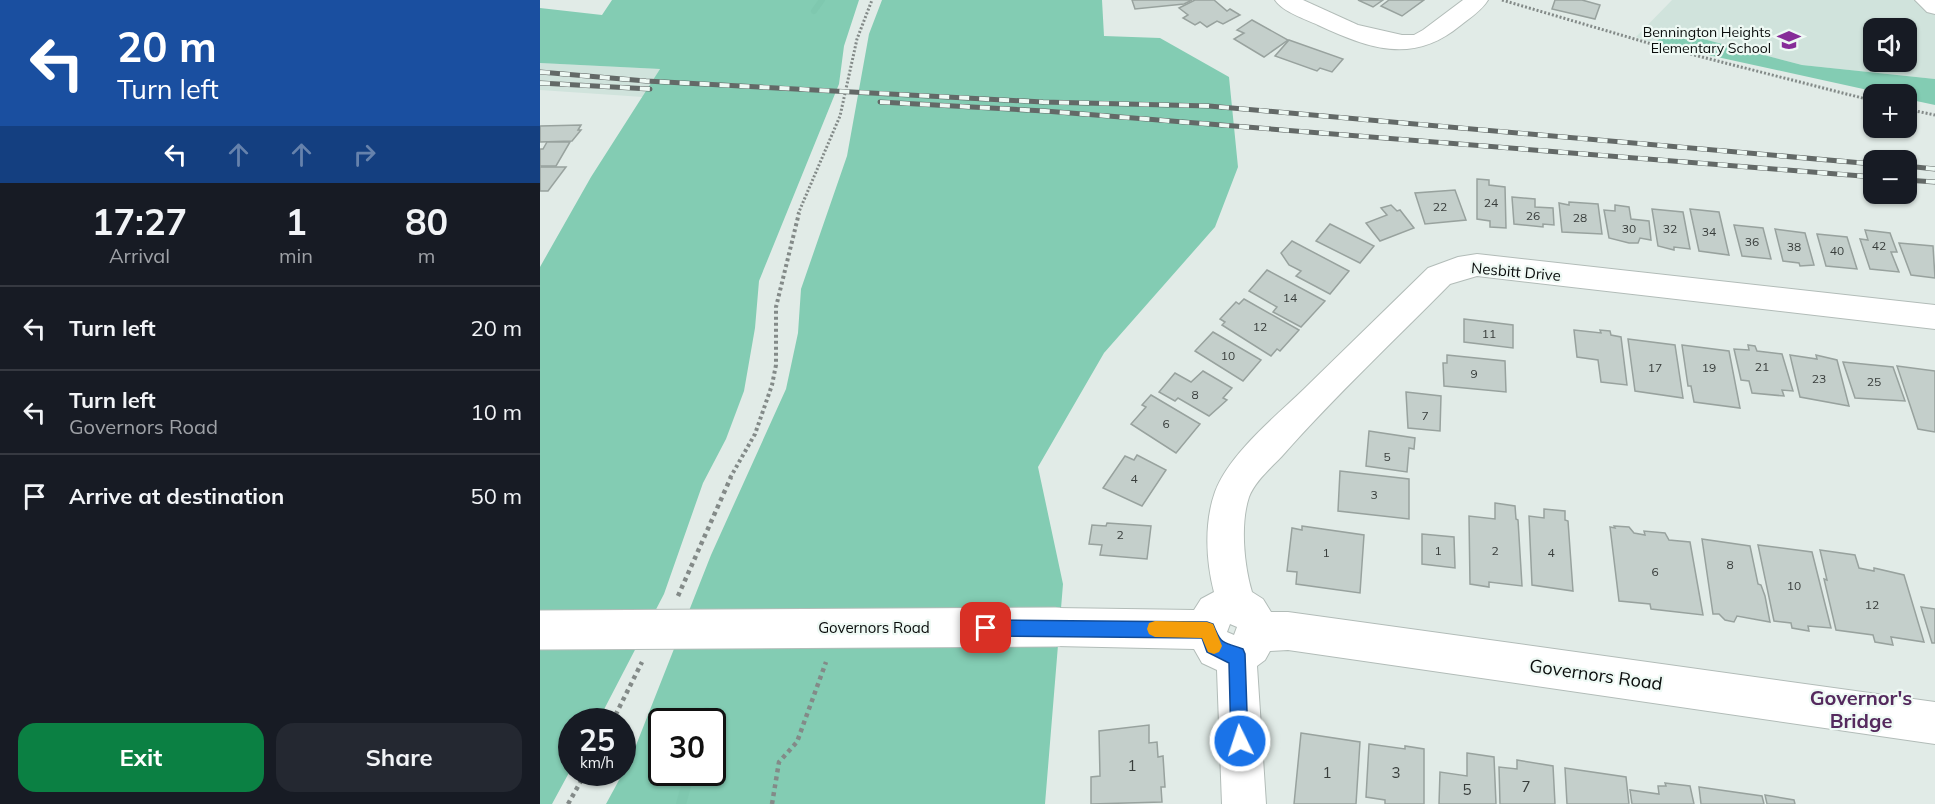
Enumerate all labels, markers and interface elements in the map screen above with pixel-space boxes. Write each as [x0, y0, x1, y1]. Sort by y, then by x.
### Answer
map controls [1863, 18, 1917, 204]
button: sound [1863, 18, 1917, 72]
text: 20 m [117, 20, 217, 73]
place label: Bennington Heights Elementary School [1643, 23, 1771, 57]
icon: left [18, 24, 96, 102]
school or university icon: Bennington Heights Elementary School [1776, 27, 1802, 53]
text: Turn left [117, 72, 219, 106]
button: + [1863, 84, 1917, 138]
icon: left [159, 138, 192, 171]
icon: ahead [222, 138, 255, 171]
icon: ahead [285, 138, 318, 171]
icon: right [348, 138, 381, 171]
button: − [1863, 150, 1917, 204]
house number: 24 [1484, 195, 1498, 210]
text: 17:27 [92, 199, 187, 244]
text: 1 [285, 199, 307, 244]
text: 80 [405, 199, 448, 244]
house number: 22 [1433, 199, 1447, 214]
house number: 26 [1526, 208, 1540, 223]
house number: 28 [1573, 210, 1587, 225]
house number: 30 [1622, 221, 1636, 236]
house number: 32 [1663, 221, 1677, 236]
house number: 34 [1702, 224, 1716, 239]
house number: 36 [1745, 234, 1759, 249]
house number: 42 [1872, 238, 1886, 253]
house number: 38 [1787, 239, 1801, 254]
text: Arrival [109, 243, 170, 268]
text: min [279, 243, 313, 268]
text: m [418, 243, 435, 268]
house number: 40 [1830, 243, 1844, 258]
street label: Nesbitt Drive [1470, 258, 1562, 285]
house number: 14 [1283, 290, 1297, 305]
icon: left [18, 312, 51, 345]
text: Turn left [69, 314, 156, 342]
text: 20 m [471, 314, 522, 342]
house number: 12 [1253, 319, 1267, 334]
house number: 11 [1482, 326, 1496, 341]
house number: 10 [1221, 348, 1235, 363]
house number: 21 [1755, 359, 1769, 374]
house number: 17 [1648, 360, 1662, 375]
house number: 19 [1702, 360, 1716, 375]
house number: 9 [1470, 366, 1478, 381]
house number: 23 [1812, 371, 1826, 386]
house number: 25 [1867, 374, 1881, 389]
text: Turn left [69, 386, 156, 414]
house number: 8 [1191, 387, 1199, 402]
icon: left [18, 396, 51, 429]
text: 10 m [471, 398, 522, 426]
house number: 7 [1421, 408, 1429, 423]
text: Governors Road [69, 414, 218, 439]
house number: 6 [1162, 416, 1170, 431]
house number: 5 [1383, 449, 1391, 464]
house number: 4 [1130, 471, 1138, 486]
icon: arrive [18, 480, 51, 513]
text: Arrive at destination [69, 482, 284, 510]
text: 50 m [471, 482, 522, 510]
house number: 3 [1370, 487, 1378, 502]
house number: 2 [1116, 527, 1124, 542]
house number: 1 [1434, 543, 1442, 558]
house number: 2 [1491, 543, 1499, 558]
house number: 1 [1322, 545, 1330, 560]
house number: 4 [1547, 545, 1555, 560]
house number: 8 [1726, 557, 1734, 572]
house number: 6 [1651, 564, 1659, 579]
house number: 10 [1787, 578, 1801, 593]
house number: 12 [1865, 597, 1879, 612]
pin [960, 602, 1011, 653]
icon: arrive [969, 611, 1002, 644]
street label: Governors Road [818, 618, 930, 637]
street label: Governors Road [1528, 654, 1664, 695]
district label: Governor's Bridge [1810, 685, 1912, 733]
speed limit sign: 30 [648, 708, 726, 786]
position arrow [1208, 709, 1272, 773]
text: 25 [579, 721, 615, 759]
button: Exit [18, 723, 264, 792]
button: Share [276, 723, 522, 792]
text: km/h [580, 753, 614, 772]
house number: 1 [1127, 756, 1137, 775]
house number: 1 [1322, 763, 1332, 782]
house number: 3 [1391, 763, 1401, 782]
house number: 7 [1521, 777, 1531, 796]
house number: 5 [1462, 780, 1472, 799]

